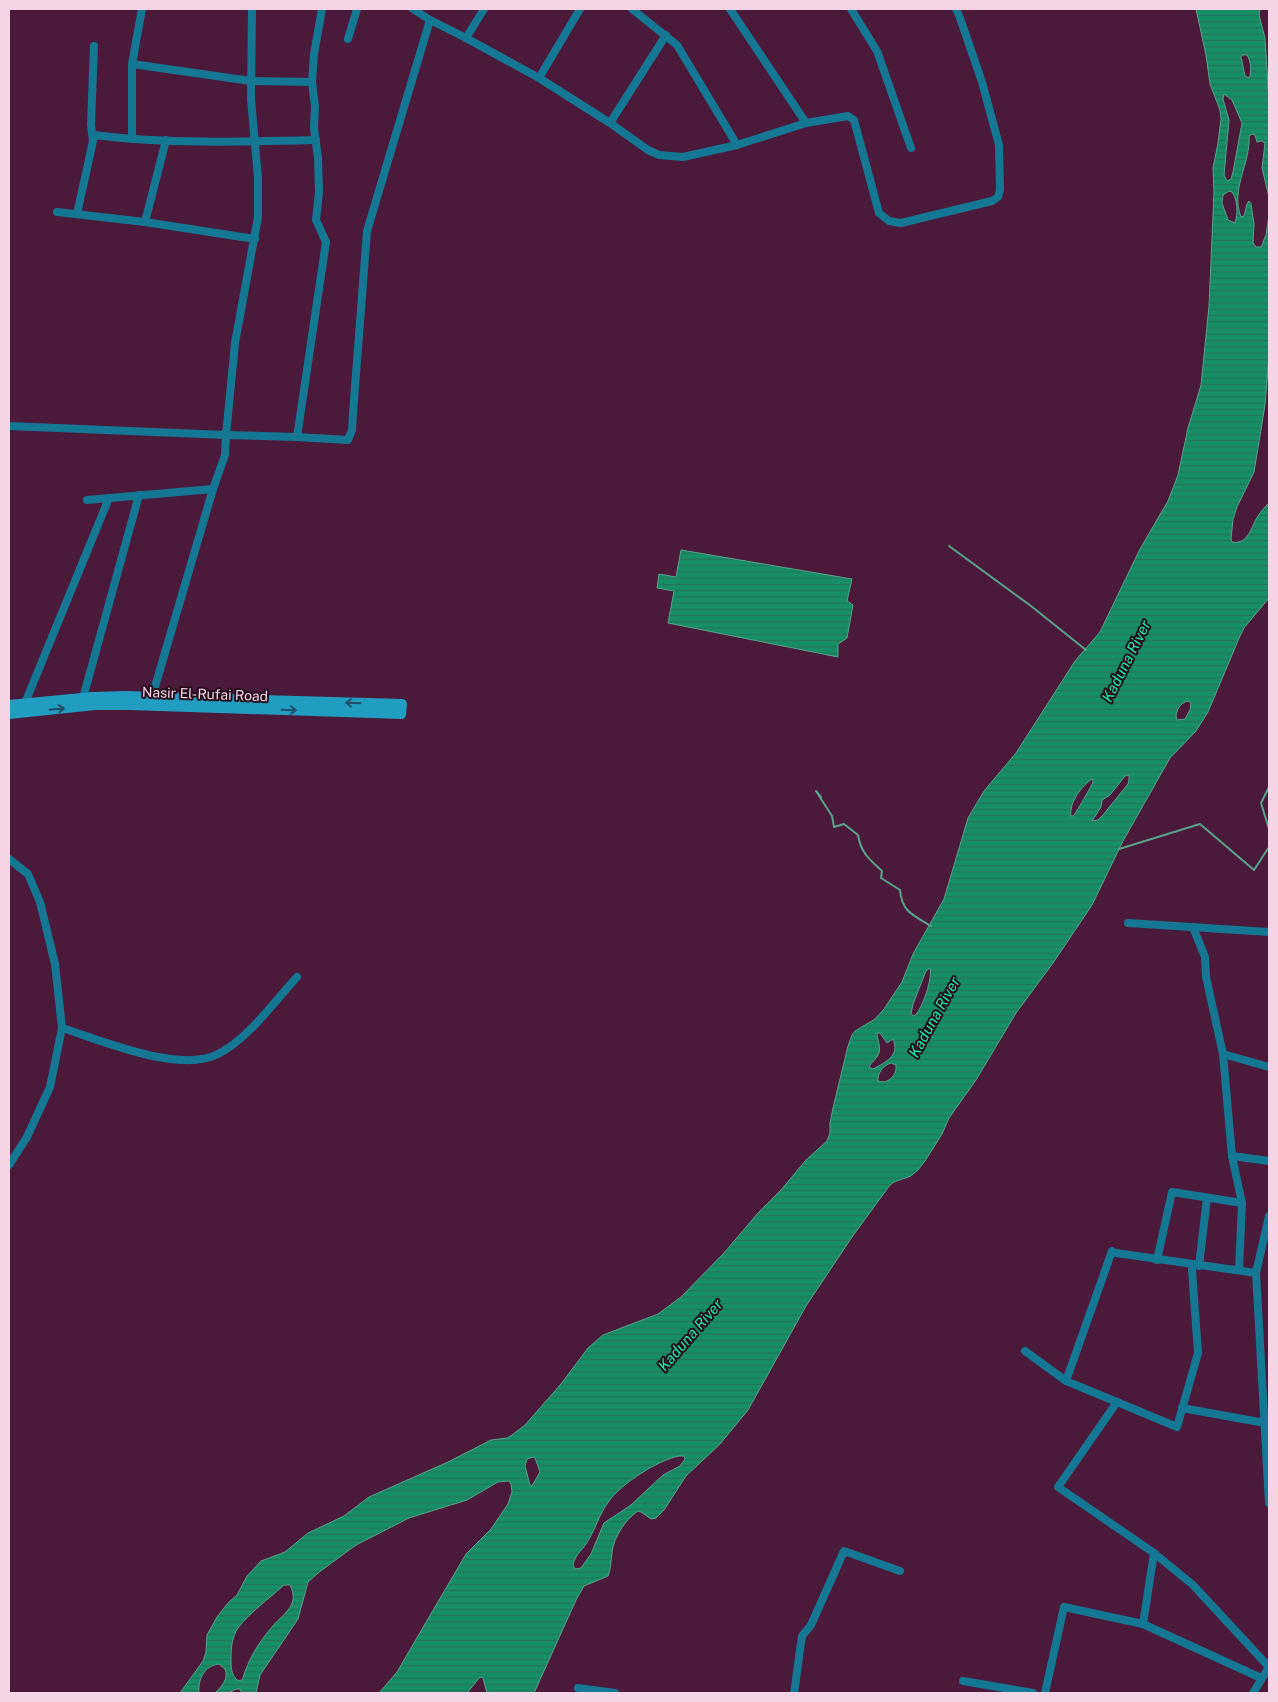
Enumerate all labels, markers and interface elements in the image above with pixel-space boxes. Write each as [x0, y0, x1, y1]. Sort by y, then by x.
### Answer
water label: Kaduna River [1098, 617, 1154, 705]
street label: Nasir El-Rufai Road [142, 684, 268, 704]
one-way arrow [345, 698, 362, 708]
one-way arrow [49, 704, 65, 713]
one-way arrow [281, 706, 297, 715]
water label: Kaduna River [905, 974, 963, 1060]
water label: Kaduna River [654, 1296, 726, 1374]

